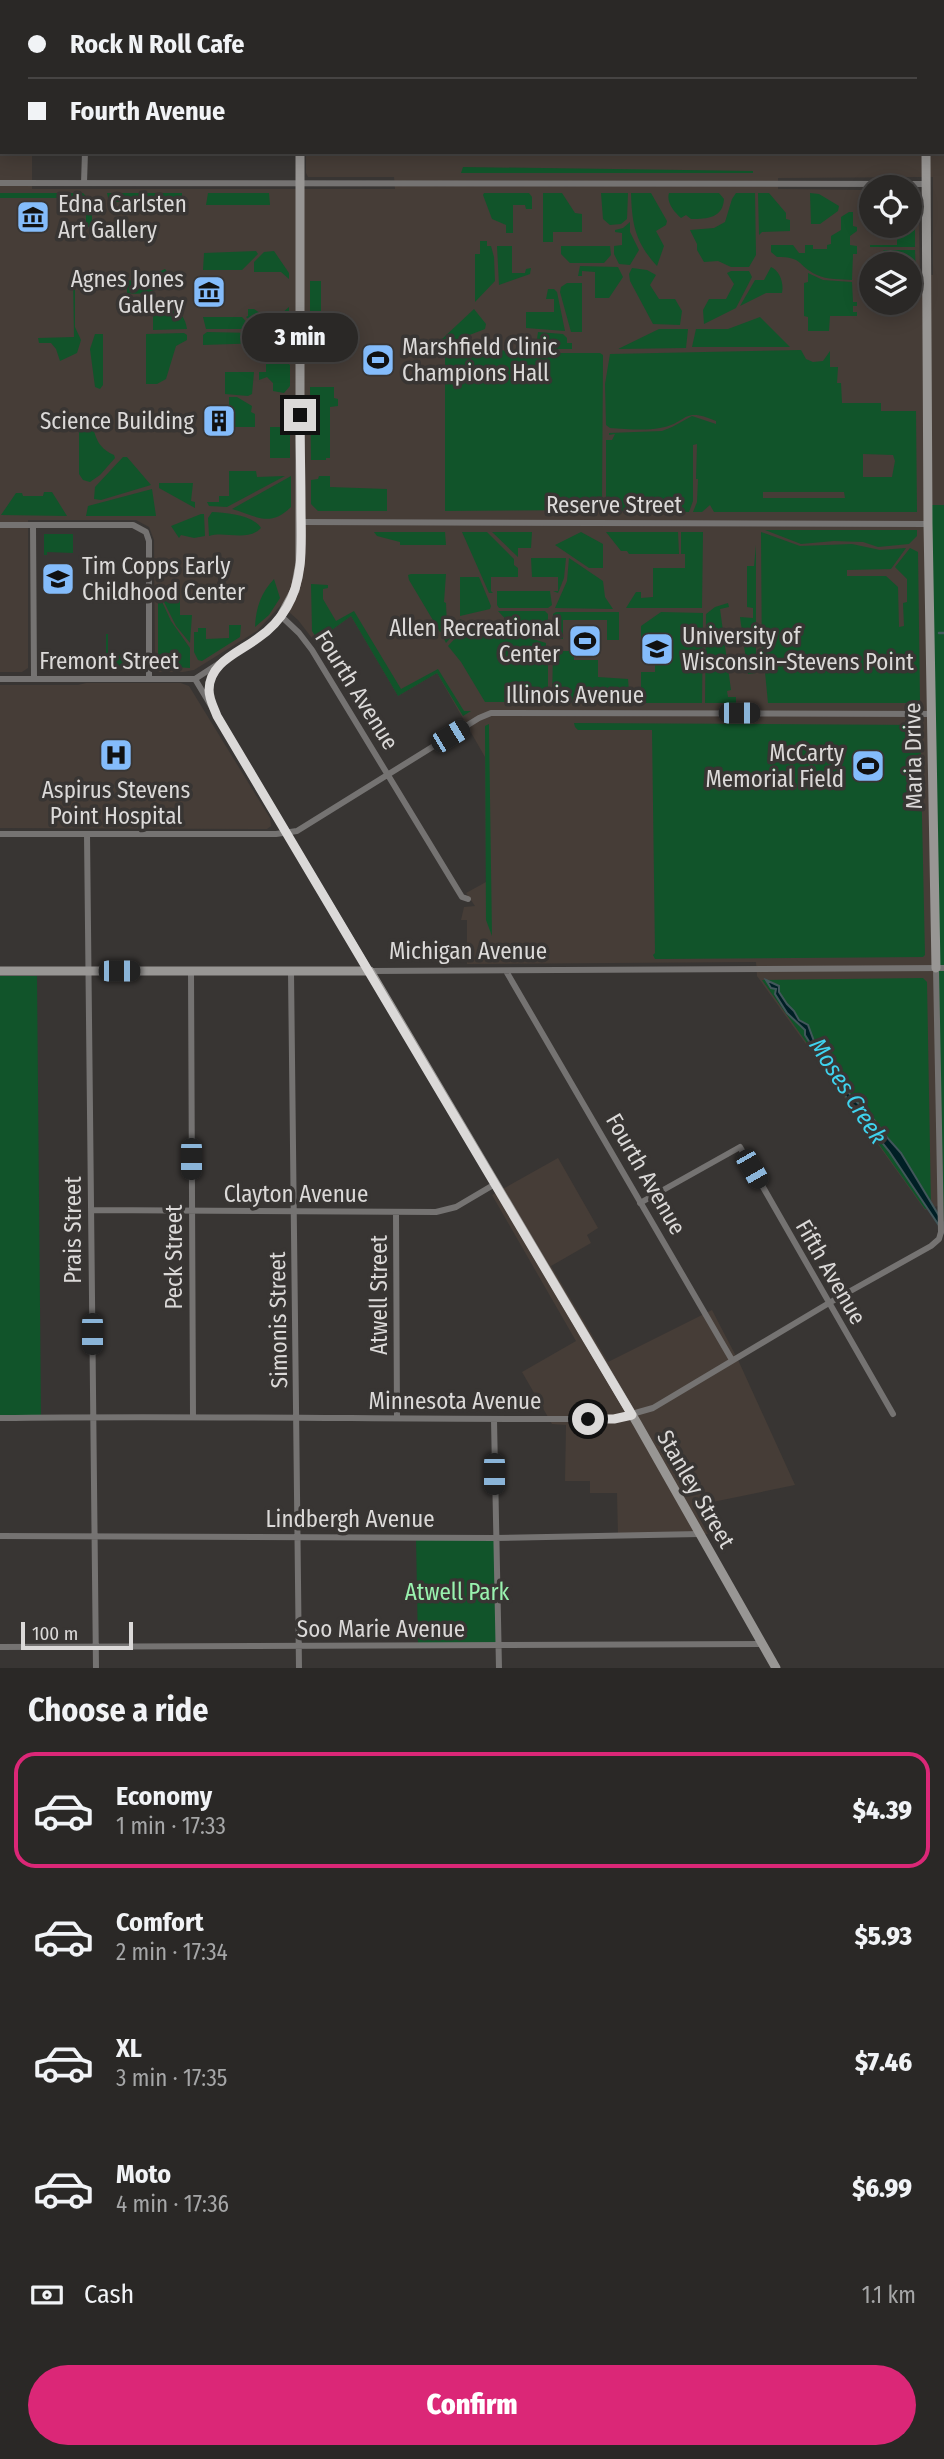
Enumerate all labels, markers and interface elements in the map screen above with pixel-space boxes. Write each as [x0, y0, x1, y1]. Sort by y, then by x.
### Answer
text: Rock N Roll Cafe [70, 29, 245, 60]
text: Fourth Avenue [70, 96, 225, 127]
map controls [859, 175, 922, 315]
button: locate [859, 175, 922, 238]
place label: Edna Carlsten Art Gallery [58, 190, 187, 244]
museum icon: Edna Carlsten Art Gallery [14, 198, 52, 236]
button: layers [859, 252, 922, 315]
place label: Agnes Jones Gallery [71, 265, 185, 319]
museum icon: Agnes Jones Gallery [190, 273, 228, 311]
callout: 3 min [242, 314, 358, 362]
text: 3 min [274, 323, 326, 351]
place label: Marshfield Clinic Champions Hall [402, 333, 558, 387]
sports icon: Marshfield Clinic Champions Hall [359, 341, 397, 379]
route end [284, 399, 316, 431]
building icon: Science Building [200, 402, 238, 440]
place label: Science Building [40, 407, 194, 435]
street label: Reserve Street [546, 491, 683, 519]
place label: Tim Copps Early Childhood Center [82, 552, 245, 606]
school or university icon: Tim Copps Early Childhood Center [39, 560, 77, 598]
place label: Allen Recreational Center [389, 614, 560, 668]
sports icon: Allen Recreational Center [566, 622, 604, 660]
place label: University of Wisconsin–Stevens Point [682, 622, 914, 676]
street label: Fourth Avenue [309, 625, 405, 755]
school or university icon: University of Wisconsin–Stevens Point [638, 630, 676, 668]
street label: Fremont Street [39, 647, 179, 675]
street label: Illinois Avenue [506, 681, 644, 709]
street label: Maria Drive [898, 702, 928, 810]
car [719, 703, 761, 724]
car [427, 716, 474, 756]
hospital icon: Aspirus Stevens Point Hospital [97, 736, 135, 774]
place label: McCarty Memorial Field [705, 739, 845, 793]
sports icon: McCarty Memorial Field [849, 747, 887, 785]
place label: Aspirus Stevens Point Hospital [42, 776, 190, 830]
street label: Michigan Avenue [389, 937, 547, 965]
car [99, 961, 141, 982]
water label: Moses Creek [803, 1033, 893, 1149]
street label: Fourth Avenue [600, 1108, 692, 1240]
car [181, 1138, 202, 1180]
car [733, 1146, 772, 1192]
street label: Prais Street [59, 1176, 87, 1284]
street label: Clayton Avenue [224, 1180, 368, 1208]
street label: Peck Street [160, 1204, 188, 1310]
street label: Fifth Avenue [790, 1215, 872, 1329]
street label: Atwell Street [365, 1234, 393, 1355]
street label: Simonis Street [263, 1251, 293, 1389]
car [82, 1313, 103, 1355]
street label: Minnesota Avenue [369, 1387, 541, 1415]
route start [572, 1403, 604, 1435]
street label: Stanley Street [651, 1425, 741, 1553]
car [484, 1453, 505, 1495]
street label: Lindbergh Avenue [265, 1505, 435, 1533]
park label: Atwell Park [405, 1578, 509, 1606]
street label: Soo Marie Avenue [297, 1615, 465, 1643]
scale bar [21, 1619, 133, 1651]
text: 100 m [32, 1622, 78, 1645]
text: Choose a ride [28, 1691, 209, 1729]
icon: car [32, 1779, 95, 1842]
text: Economy [116, 1781, 212, 1812]
text: $4.39 [853, 1795, 912, 1826]
text: 1 min · 17:33 [116, 1812, 226, 1840]
icon: car [32, 1905, 95, 1968]
text: Comfort [116, 1907, 204, 1938]
text: $5.93 [855, 1921, 912, 1952]
text: 2 min · 17:34 [116, 1938, 228, 1966]
icon: car [32, 2031, 95, 2094]
text: XL [116, 2033, 142, 2064]
text: $7.46 [855, 2047, 912, 2078]
text: 3 min · 17:35 [116, 2064, 227, 2092]
icon: car [32, 2157, 95, 2220]
text: Moto [116, 2159, 171, 2190]
text: $6.99 [852, 2173, 912, 2204]
text: 4 min · 17:36 [116, 2190, 229, 2218]
icon: cash [28, 2276, 66, 2314]
text: Cash [84, 2279, 134, 2310]
text: 1.1 km [862, 2281, 916, 2309]
button: Confirm [28, 2365, 916, 2445]

